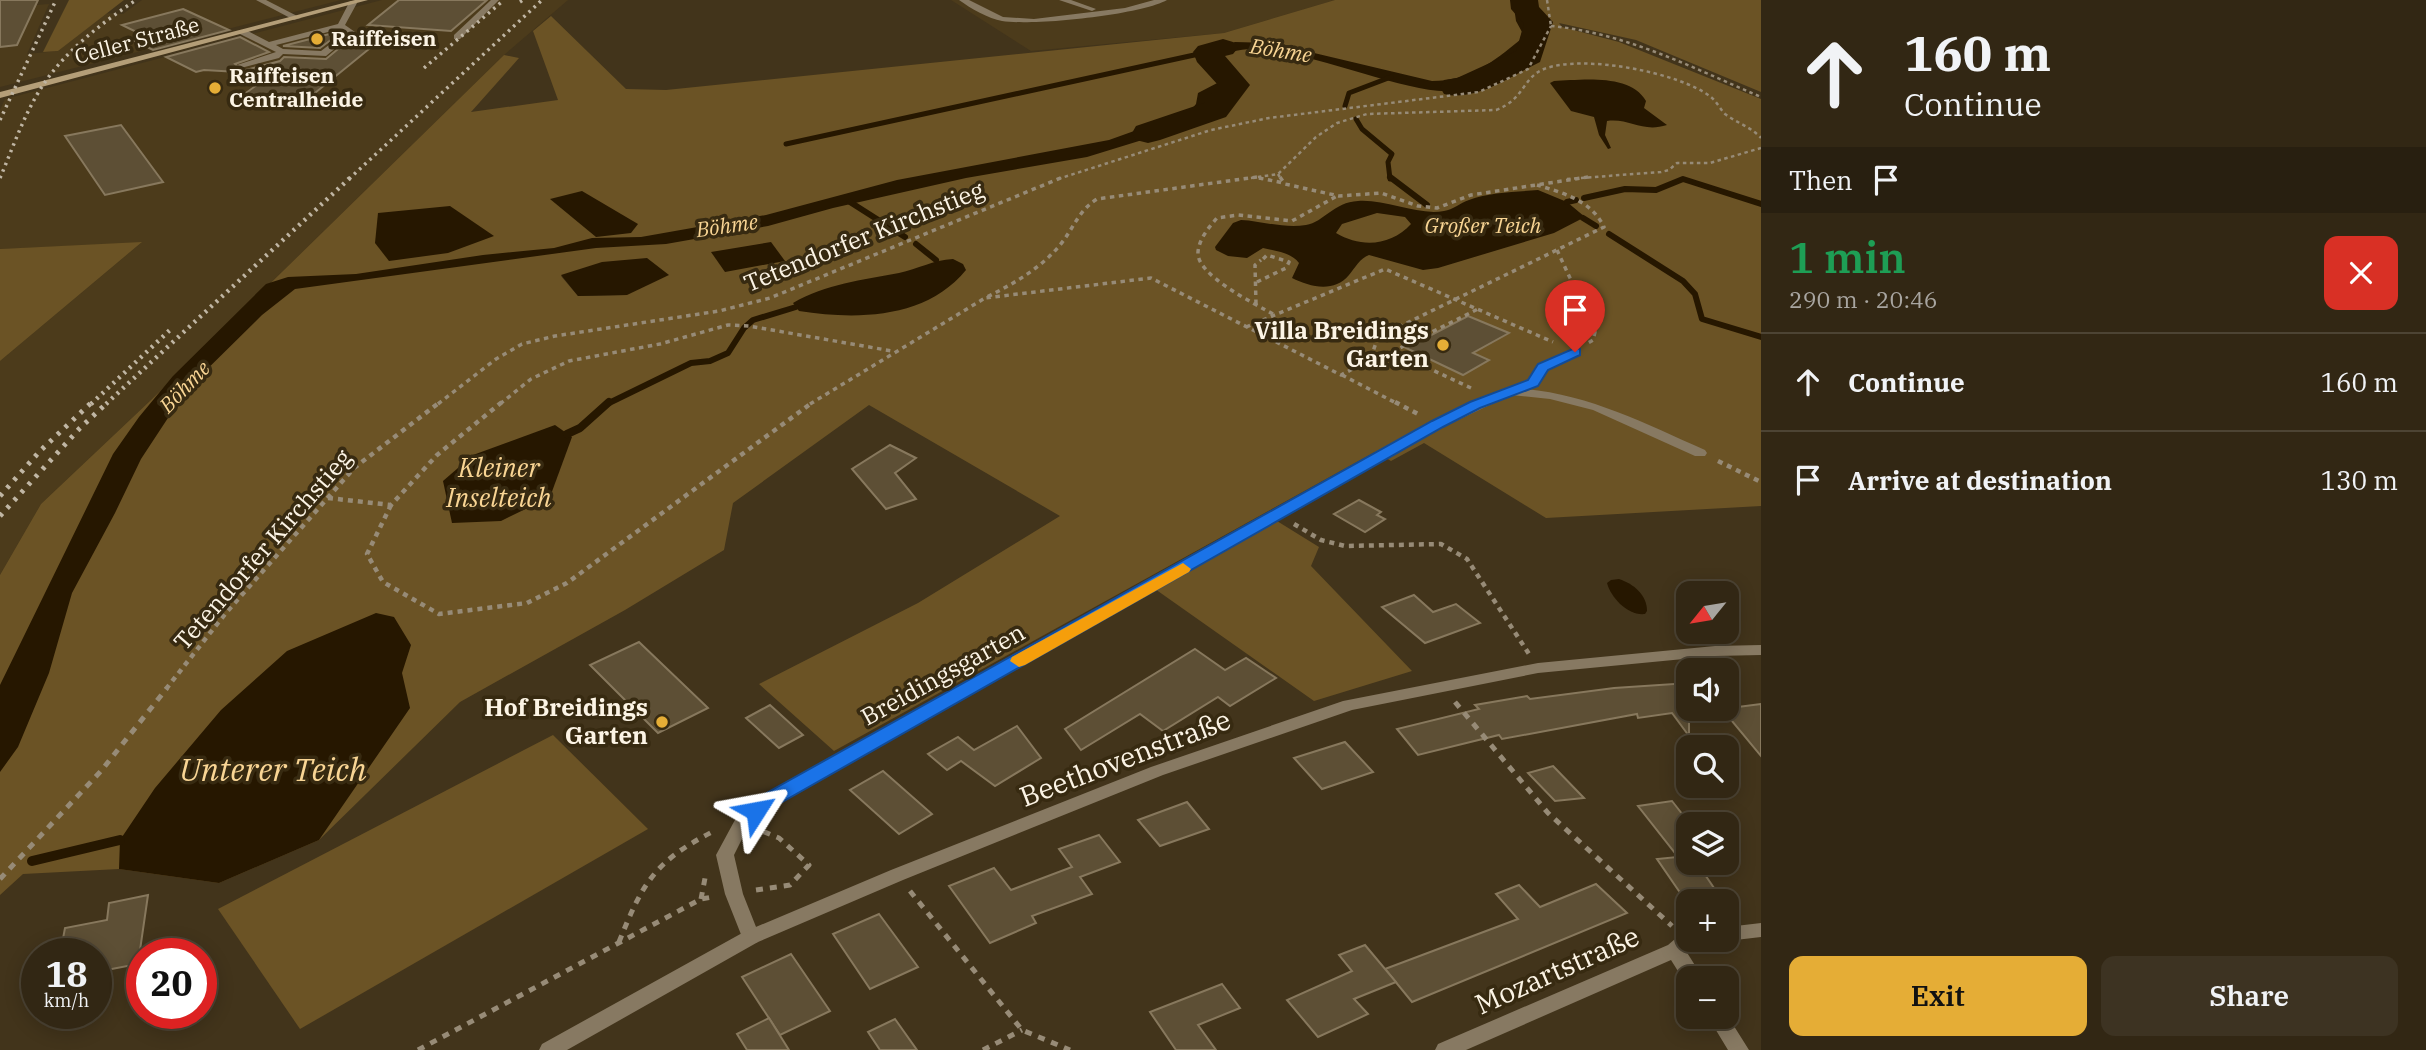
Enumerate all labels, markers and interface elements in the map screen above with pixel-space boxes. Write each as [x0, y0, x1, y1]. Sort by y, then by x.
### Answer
street label: Celler Straße [71, 10, 202, 70]
text: 160 m [1904, 21, 2051, 84]
place label: Raiffeisen [331, 24, 437, 52]
icon: ahead [1789, 28, 1880, 119]
marker: Raiffeisen [309, 31, 325, 47]
water label: Böhme [1247, 31, 1315, 69]
place label: Raiffeisen Centralheide [229, 61, 363, 113]
marker: Raiffeisen Centralheide [207, 80, 223, 96]
text: Continue [1904, 83, 2042, 125]
icon: arrive [1867, 161, 1905, 199]
text: Then [1789, 163, 1853, 197]
street label: Tetendorfer Kirchstieg [739, 173, 988, 299]
water label: Böhme [693, 207, 760, 243]
water label: Großer Teich [1425, 211, 1542, 239]
text: 1 min [1789, 230, 1906, 285]
button: close [2324, 236, 2398, 310]
pin [1545, 280, 1605, 352]
text: 290 m · 20:46 [1789, 284, 1938, 314]
icon: arrive [1556, 291, 1594, 329]
place label: Villa Breidings Garten [1254, 314, 1429, 374]
marker: Villa Breidings Garten [1435, 337, 1451, 353]
water label: Böhme [152, 354, 216, 419]
icon: ahead [1789, 363, 1827, 401]
text: Continue [1848, 365, 1965, 399]
text: 160 m [2320, 365, 2398, 399]
street label: Tetendorfer Kirchstieg [166, 442, 358, 657]
water label: Kleiner Inselteich [445, 450, 552, 514]
icon: arrive [1789, 461, 1827, 499]
text: Arrive at destination [1848, 463, 2112, 497]
text: 130 m [2320, 463, 2398, 497]
north arrow [1676, 581, 1740, 644]
map controls [1676, 581, 1739, 1029]
street label: Breidingsgarten [855, 616, 1030, 732]
button: sound [1676, 658, 1739, 721]
place label: Hof Breidings Garten [484, 691, 648, 751]
street label: Beethovenstraße [1014, 700, 1236, 815]
marker: Hof Breidings Garten [654, 714, 670, 730]
button: search [1676, 735, 1739, 798]
water label: Unterer Teich [179, 748, 367, 790]
position arrow [719, 774, 793, 848]
button: layers [1676, 812, 1739, 875]
button: + [1676, 889, 1739, 952]
street label: Mozartstraße [1469, 917, 1645, 1022]
speed limit sign: 20 [126, 938, 217, 1029]
text: 18 [45, 951, 88, 997]
button: Exit [1789, 956, 2087, 1036]
button: Share [2101, 956, 2398, 1036]
button: − [1676, 966, 1739, 1029]
text: km/h [44, 989, 89, 1012]

